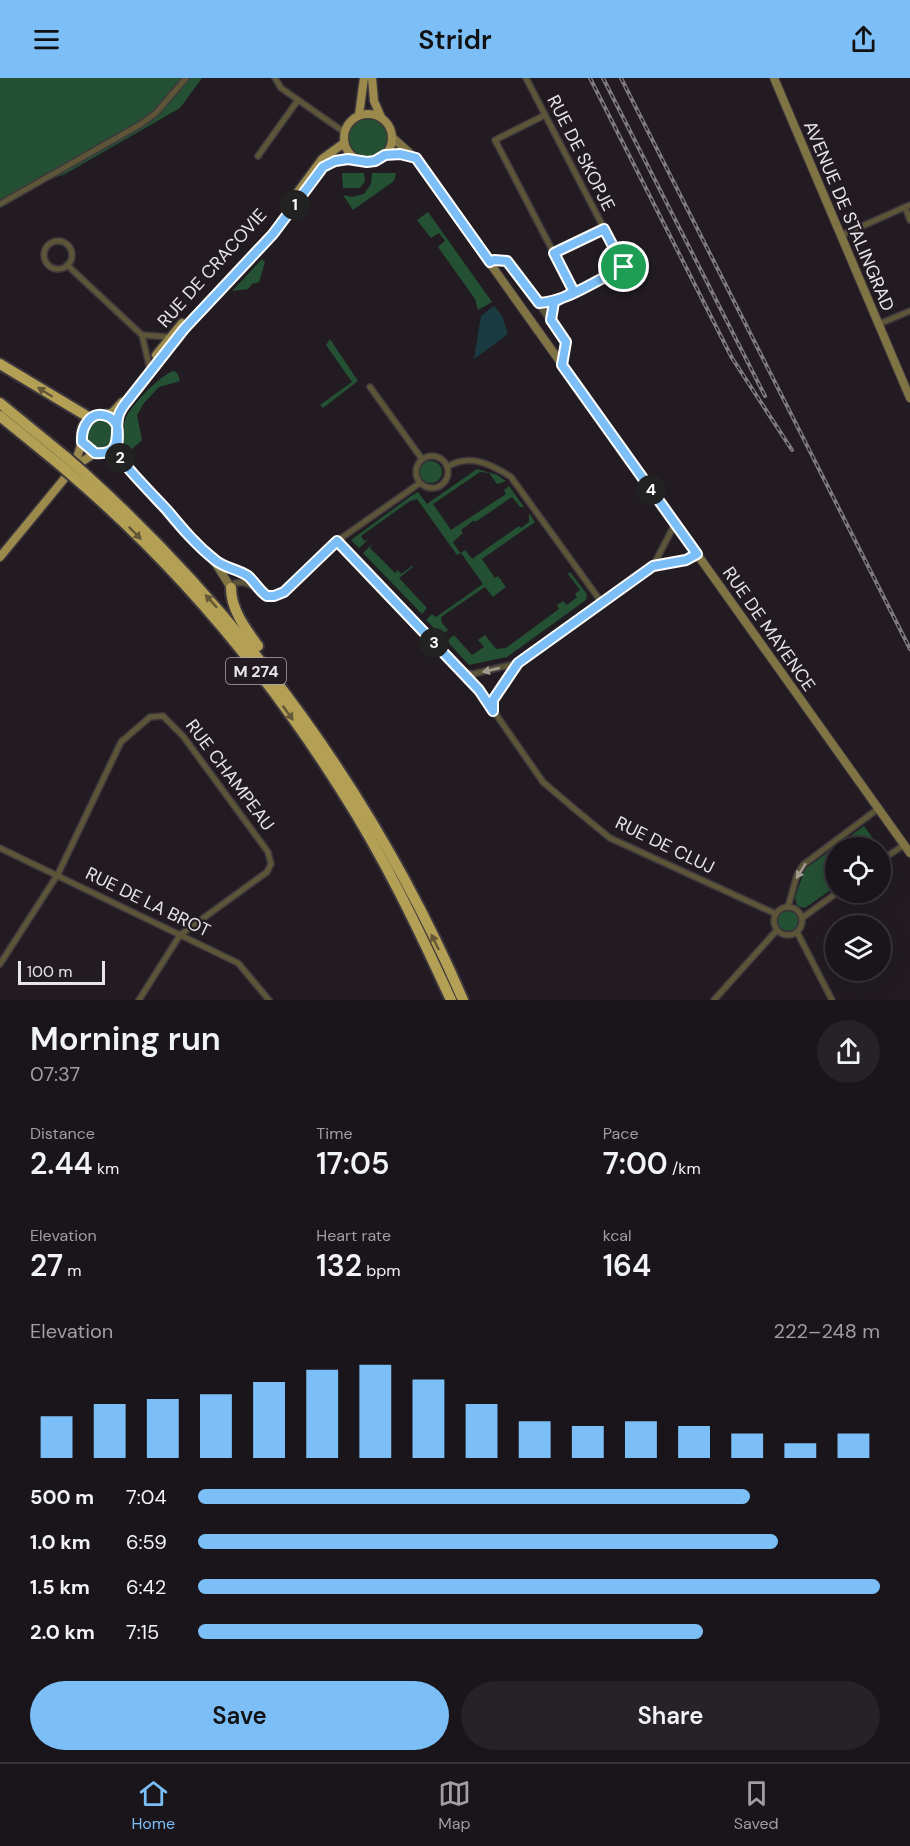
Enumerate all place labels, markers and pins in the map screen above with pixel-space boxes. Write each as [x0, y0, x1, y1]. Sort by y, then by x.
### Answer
pin: 1 [280, 190, 310, 220]
pin [598, 241, 649, 292]
pin: 2 [105, 443, 135, 473]
pin: 4 [636, 475, 666, 505]
pin: 3 [419, 628, 449, 658]

